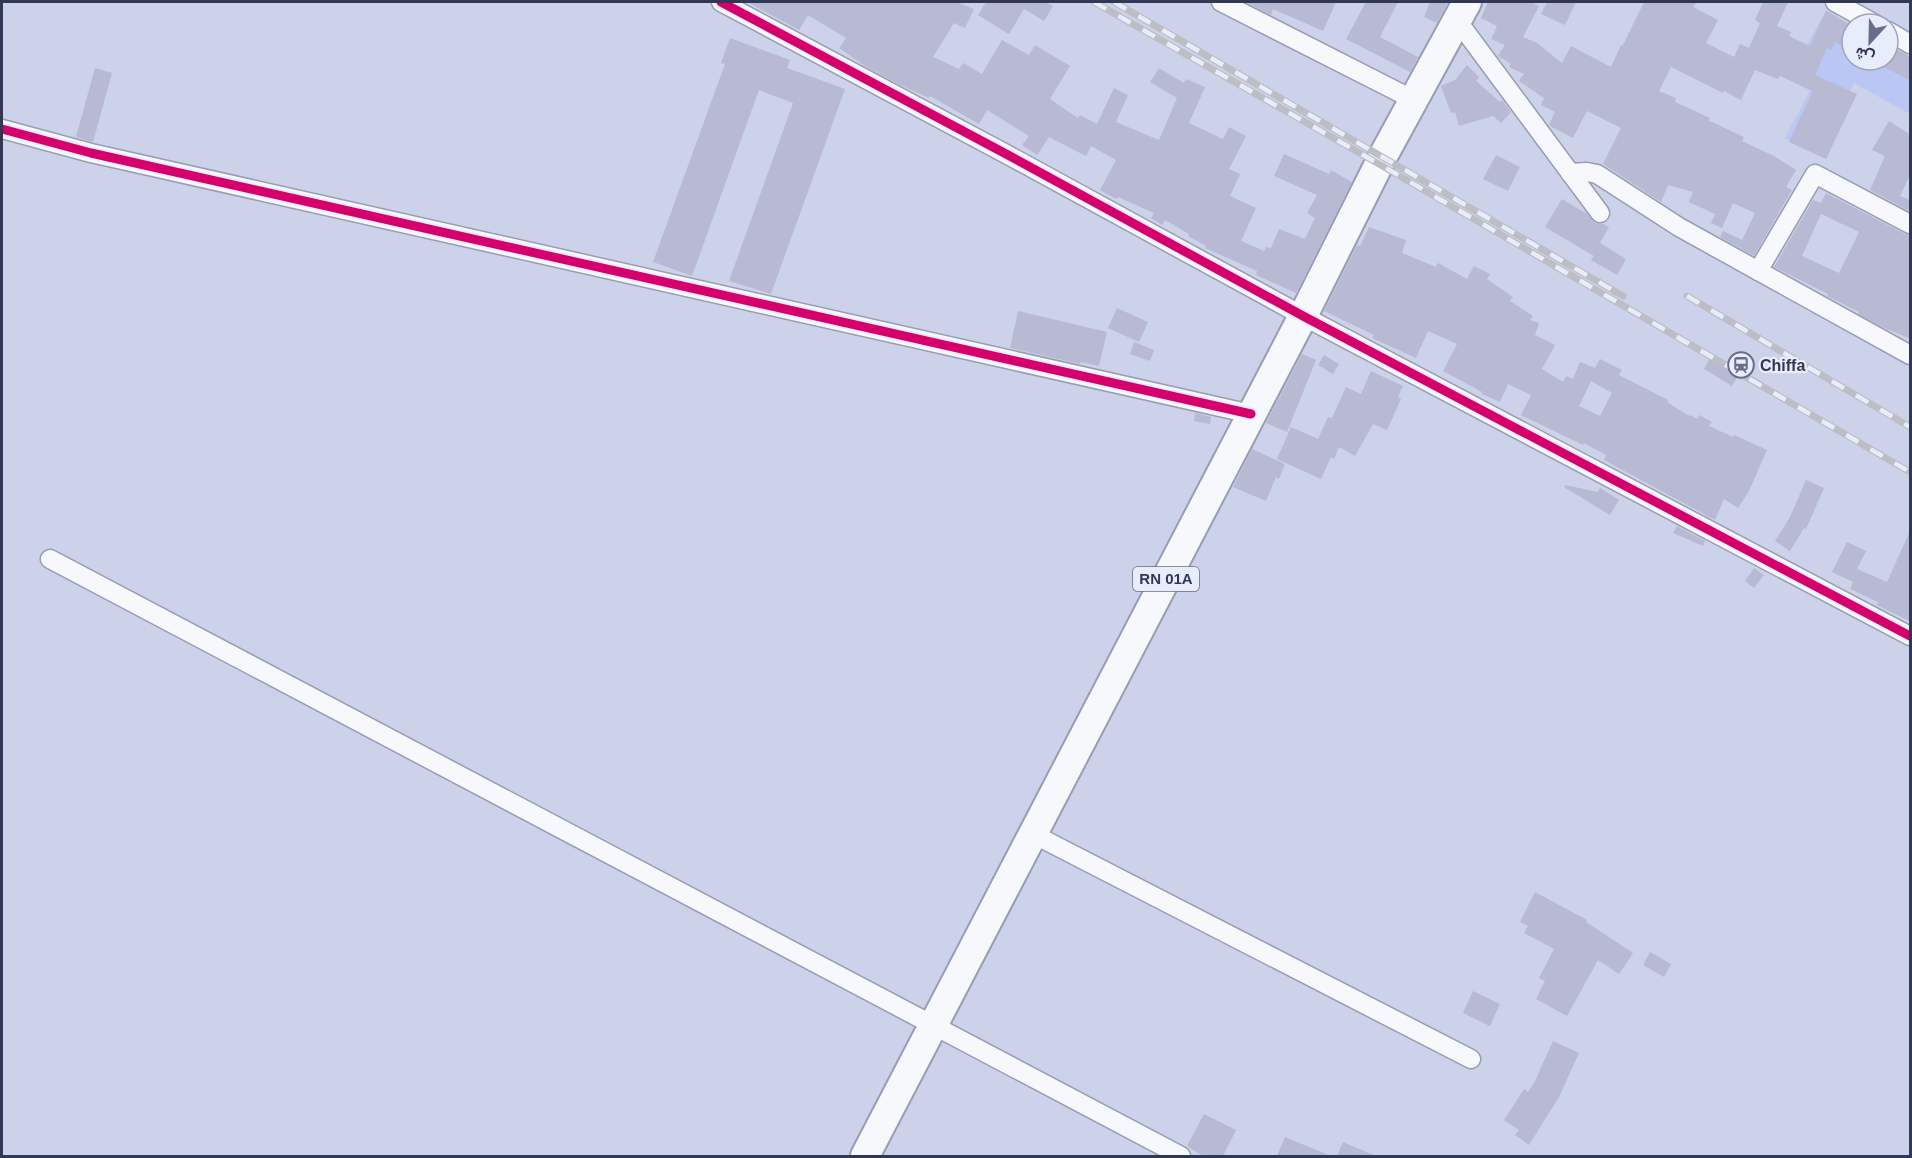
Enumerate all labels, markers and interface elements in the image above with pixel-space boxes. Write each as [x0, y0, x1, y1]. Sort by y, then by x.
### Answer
north arrow [1840, 12, 1900, 72]
text: ش [1852, 43, 1877, 67]
station icon: Chiffa [1726, 350, 1756, 380]
place label: Chiffa [1760, 357, 1805, 374]
road number: RN 01A [1133, 567, 1199, 591]

